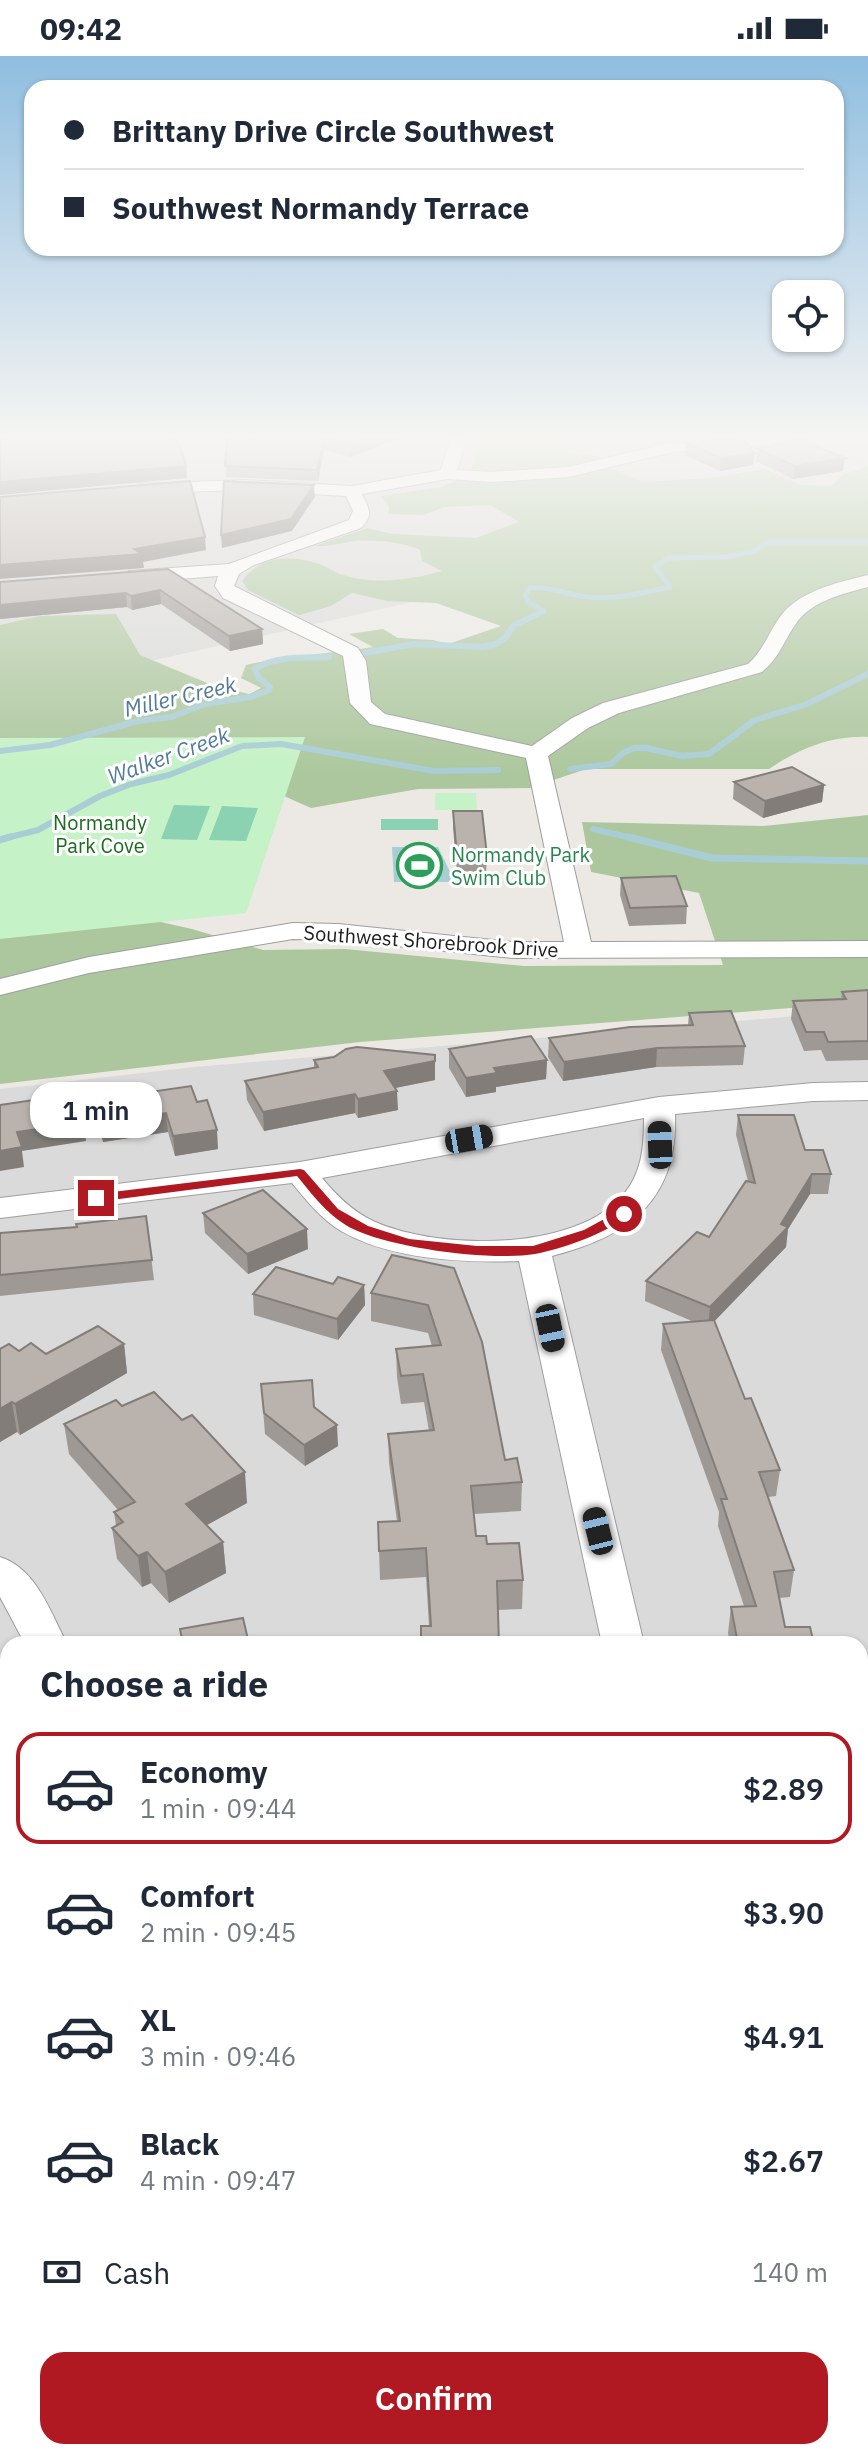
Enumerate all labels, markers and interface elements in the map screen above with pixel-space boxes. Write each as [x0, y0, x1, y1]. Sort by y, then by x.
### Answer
text: 09:42 [40, 9, 122, 48]
text: Brittany Drive Circle Southwest [112, 111, 554, 150]
text: Southwest Normandy Terrace [112, 188, 529, 227]
map controls [772, 280, 844, 352]
button: locate [772, 280, 844, 352]
water label: Miller Creek [121, 669, 239, 723]
water label: Walker Creek [103, 719, 234, 790]
park label: Normandy Park Cove [53, 809, 147, 859]
sports icon: Normandy Park Swim Club [396, 841, 444, 889]
place label: Normandy Park Swim Club [451, 841, 590, 891]
street label: Southwest Shorebrook Drive [303, 919, 559, 963]
callout: 1 min [30, 1082, 162, 1138]
text: 1 min [62, 1093, 130, 1127]
car [647, 1121, 673, 1169]
car [443, 1123, 495, 1155]
route end [78, 1180, 114, 1216]
route start [606, 1196, 642, 1232]
car [533, 1302, 567, 1354]
car [581, 1505, 615, 1557]
text: Choose a ride [40, 1660, 268, 1707]
icon: car [44, 1752, 116, 1824]
text: Economy [140, 1752, 268, 1791]
text: $2.89 [743, 1769, 824, 1808]
text: 1 min · 09:44 [140, 1791, 296, 1825]
icon: car [44, 1876, 116, 1948]
text: Comfort [140, 1876, 255, 1915]
text: $3.90 [743, 1893, 824, 1932]
text: 2 min · 09:45 [140, 1915, 296, 1949]
icon: car [44, 2000, 116, 2072]
text: XL [140, 2000, 176, 2039]
text: $4.91 [743, 2017, 824, 2056]
text: 3 min · 09:46 [140, 2039, 296, 2073]
icon: car [44, 2124, 116, 2196]
text: Black [140, 2124, 219, 2163]
text: $2.67 [743, 2141, 824, 2180]
text: 4 min · 09:47 [140, 2163, 296, 2197]
icon: cash [40, 2250, 84, 2294]
text: Cash [104, 2253, 170, 2292]
text: 140 m [752, 2255, 828, 2289]
button: Confirm [40, 2352, 828, 2444]

